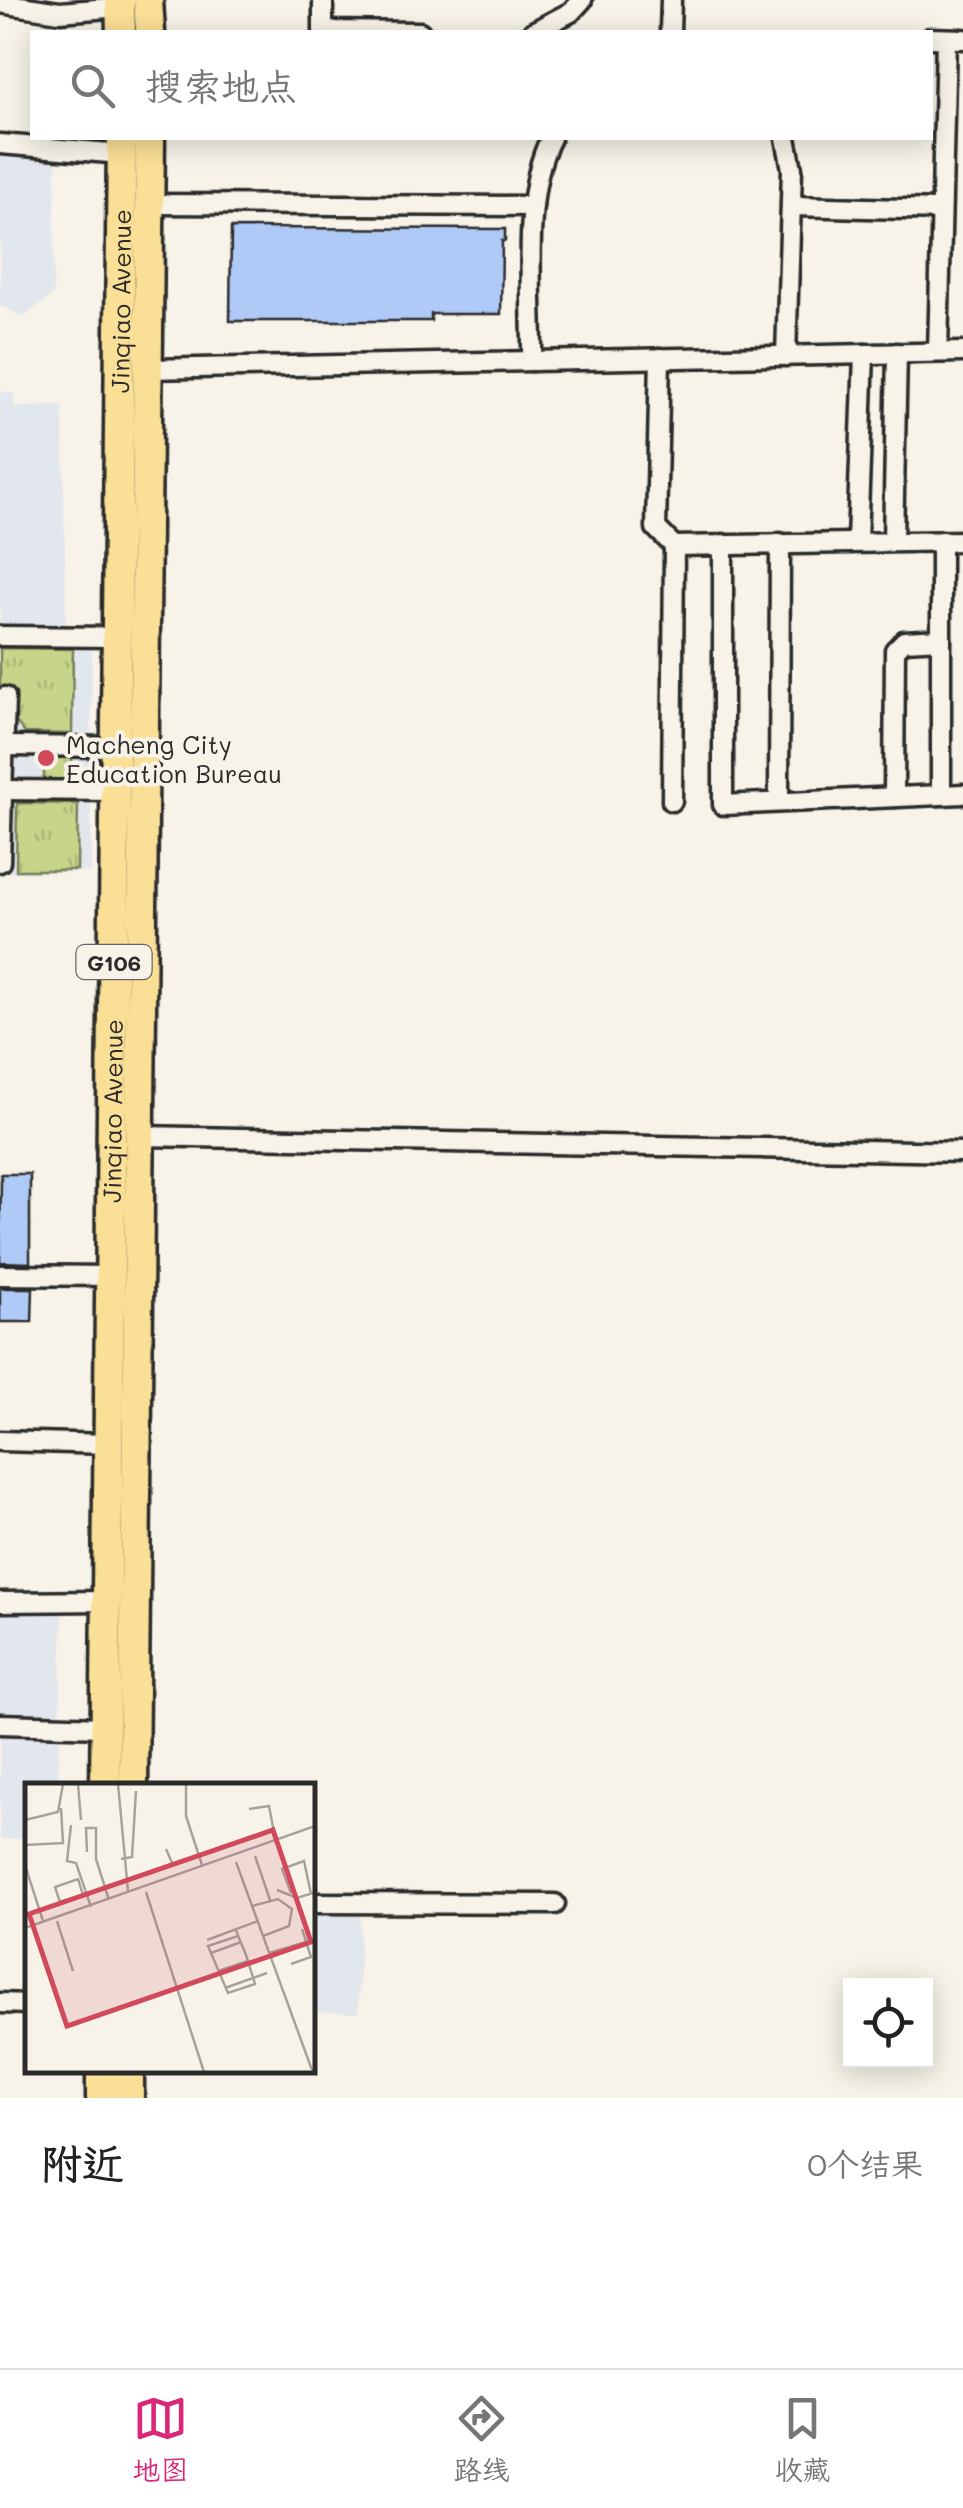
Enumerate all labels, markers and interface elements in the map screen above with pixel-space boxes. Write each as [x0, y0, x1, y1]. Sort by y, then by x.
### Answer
search box [30, 30, 933, 140]
icon: search [65, 58, 120, 113]
text: 搜索地点 [145, 60, 297, 110]
street label: Jinqiao Avenue [103, 209, 137, 393]
place label: Macheng City Education Bureau [66, 728, 282, 789]
marker: Macheng City Education Bureau [35, 747, 57, 769]
road number: G106 [76, 945, 152, 979]
street label: Jinqiao Avenue [95, 1019, 129, 1203]
inset map [25, 1783, 315, 2073]
map controls [843, 1978, 933, 2068]
button: locate [843, 1978, 933, 2068]
text: 附近 [40, 2135, 124, 2190]
text: 0个结果 [807, 2142, 923, 2184]
tab: 地图 [132, 2391, 189, 2488]
tab: 路线 [453, 2391, 510, 2488]
tab: 收藏 [774, 2391, 831, 2488]

